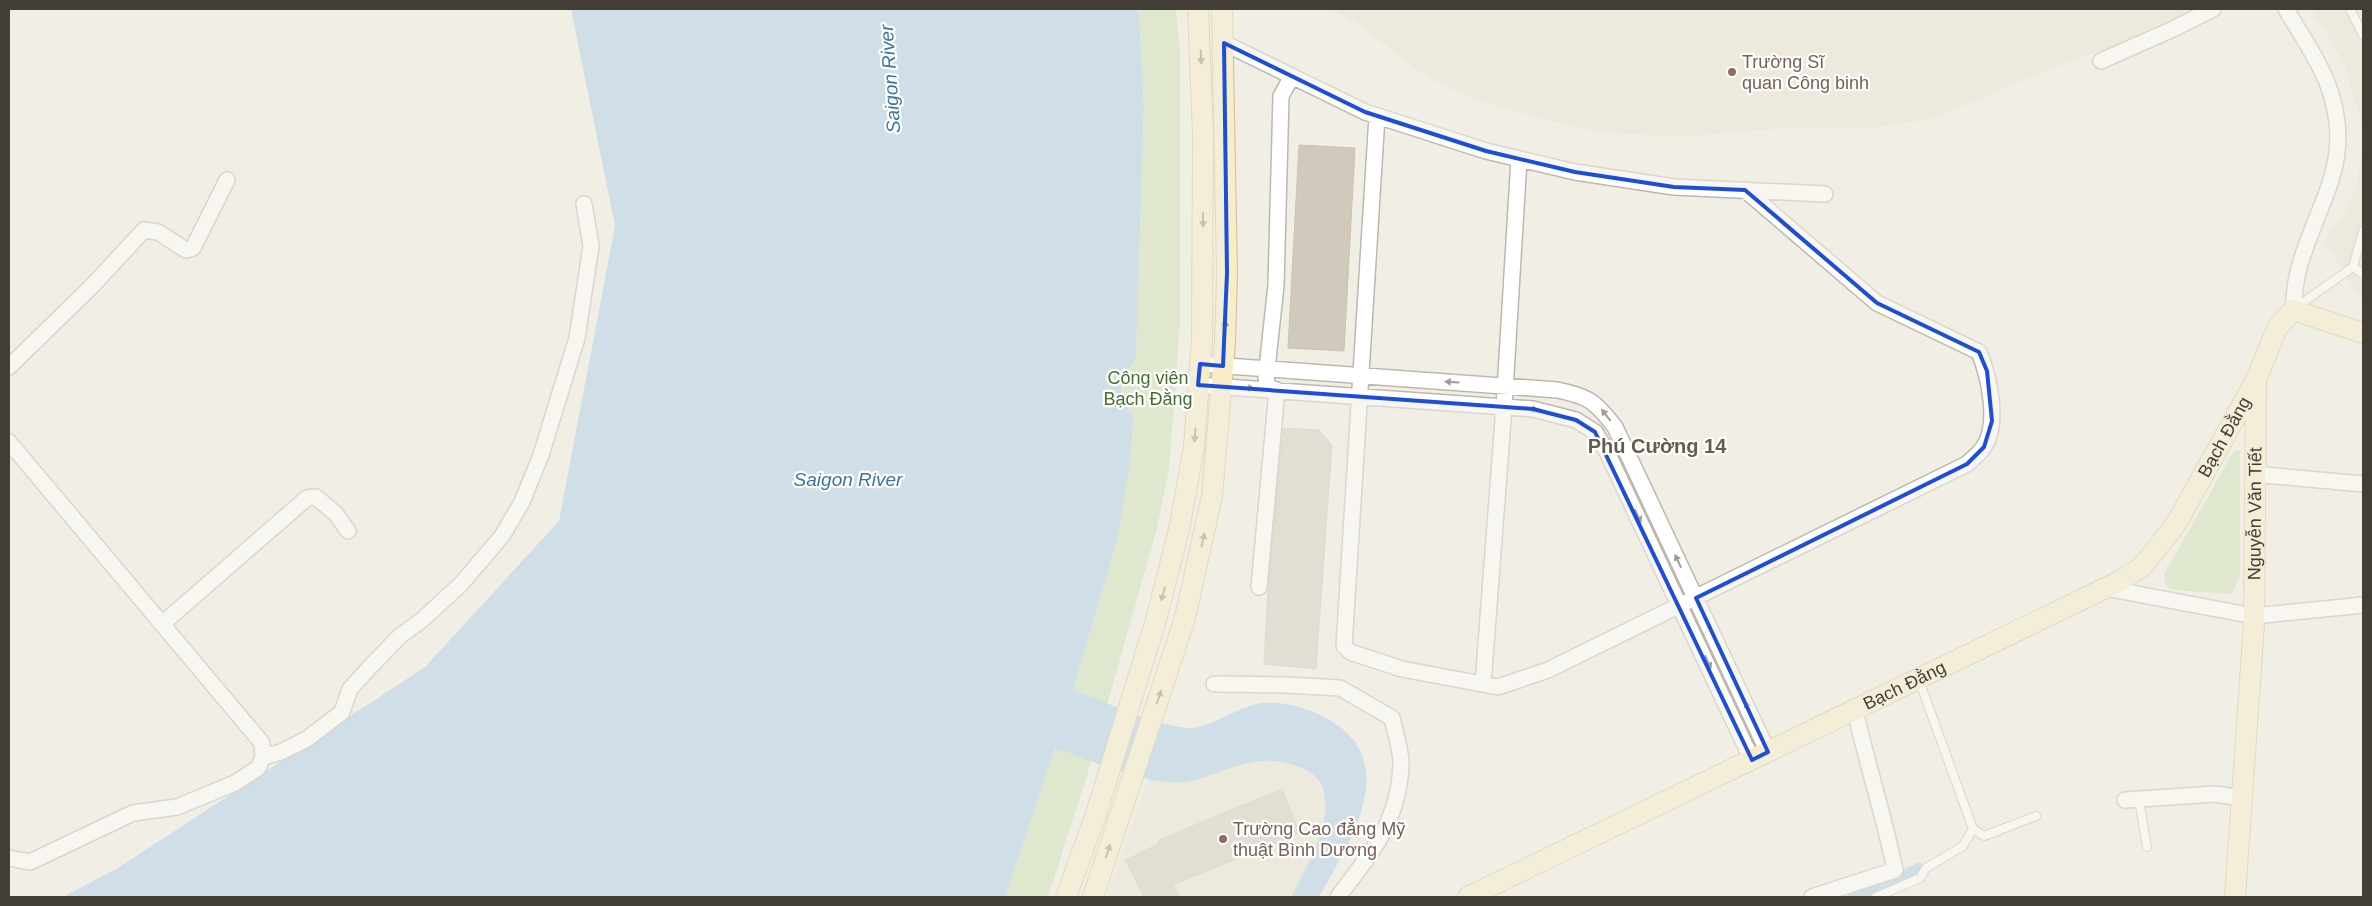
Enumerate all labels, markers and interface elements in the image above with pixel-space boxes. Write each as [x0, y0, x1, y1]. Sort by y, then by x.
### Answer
water label: Saigon River [876, 23, 904, 134]
one-way arrow [1197, 50, 1205, 66]
place label: Trường Sĩ quan Công binh [1742, 52, 1869, 93]
marker: Trường Sĩ quan Công binh [1726, 66, 1738, 78]
one-way arrow [1198, 212, 1206, 228]
one-way arrow [1221, 318, 1229, 334]
park label: Công viên Bạch Đằng [1103, 368, 1193, 409]
one-way arrow [1444, 378, 1460, 386]
one-way arrow [1239, 385, 1255, 393]
street label: Bạch Đằng [2194, 393, 2255, 481]
one-way arrow [1524, 406, 1540, 414]
one-way arrow [1601, 409, 1612, 422]
one-way arrow [1190, 427, 1198, 443]
district label: Phú Cường 14 [1588, 435, 1727, 457]
street label: Nguyễn Văn Tiết [2244, 447, 2265, 580]
water label: Saigon River [794, 469, 903, 490]
one-way arrow [1633, 508, 1642, 523]
one-way arrow [1199, 533, 1207, 548]
one-way arrow [1674, 554, 1682, 568]
one-way arrow [1159, 586, 1167, 601]
one-way arrow [1704, 655, 1712, 669]
street label: Bạch Đằng [1860, 657, 1949, 714]
one-way arrow [1156, 689, 1163, 704]
one-way arrow [1743, 701, 1751, 715]
place label: Trường Cao đẳng Mỹ thuật Bình Dương [1233, 818, 1405, 860]
marker: Trường Cao đẳng Mỹ thuật Bình Dương [1217, 833, 1229, 845]
one-way arrow [1105, 843, 1113, 858]

